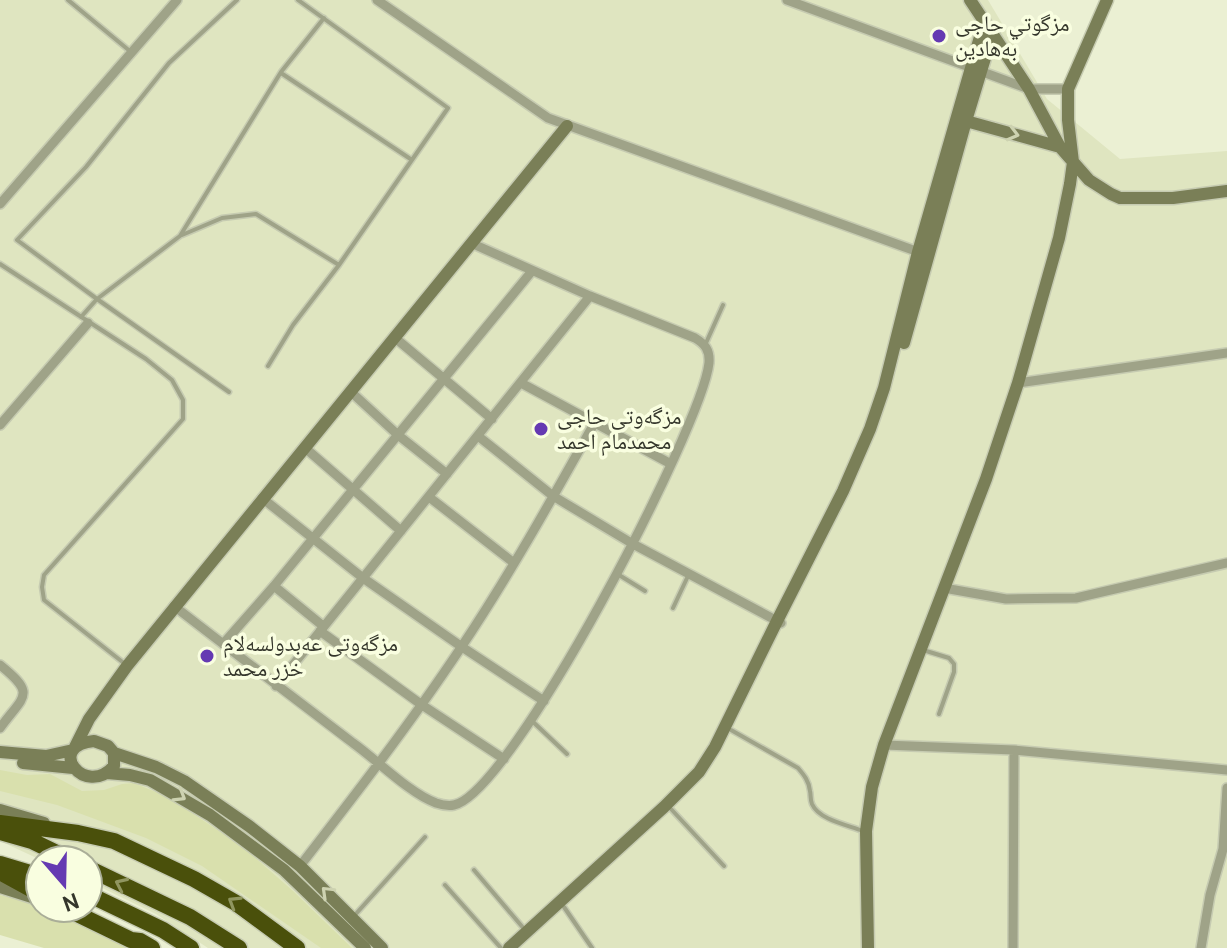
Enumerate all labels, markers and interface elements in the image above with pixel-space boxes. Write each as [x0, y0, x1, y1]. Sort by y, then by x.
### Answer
place label: مزگوتي حاجی بەهادین [955, 10, 1070, 62]
marker: مزگوتي حاجی بەهادین [930, 27, 948, 45]
one-way arrow [1005, 124, 1019, 141]
place label: مزگەوتی حاجی محمدمام احمد [557, 403, 682, 456]
marker: مزگەوتی حاجی محمدمام احمد [532, 420, 550, 438]
place label: مزگەوتی عەبدولسەلام خزر محمد [223, 630, 398, 682]
marker: مزگەوتی عەبدولسەلام خزر محمد [198, 647, 216, 665]
one-way arrow [171, 787, 186, 802]
north arrow [24, 844, 104, 924]
one-way arrow [115, 878, 130, 894]
text: N [59, 887, 83, 918]
one-way arrow [322, 887, 336, 901]
one-way arrow [228, 897, 243, 912]

